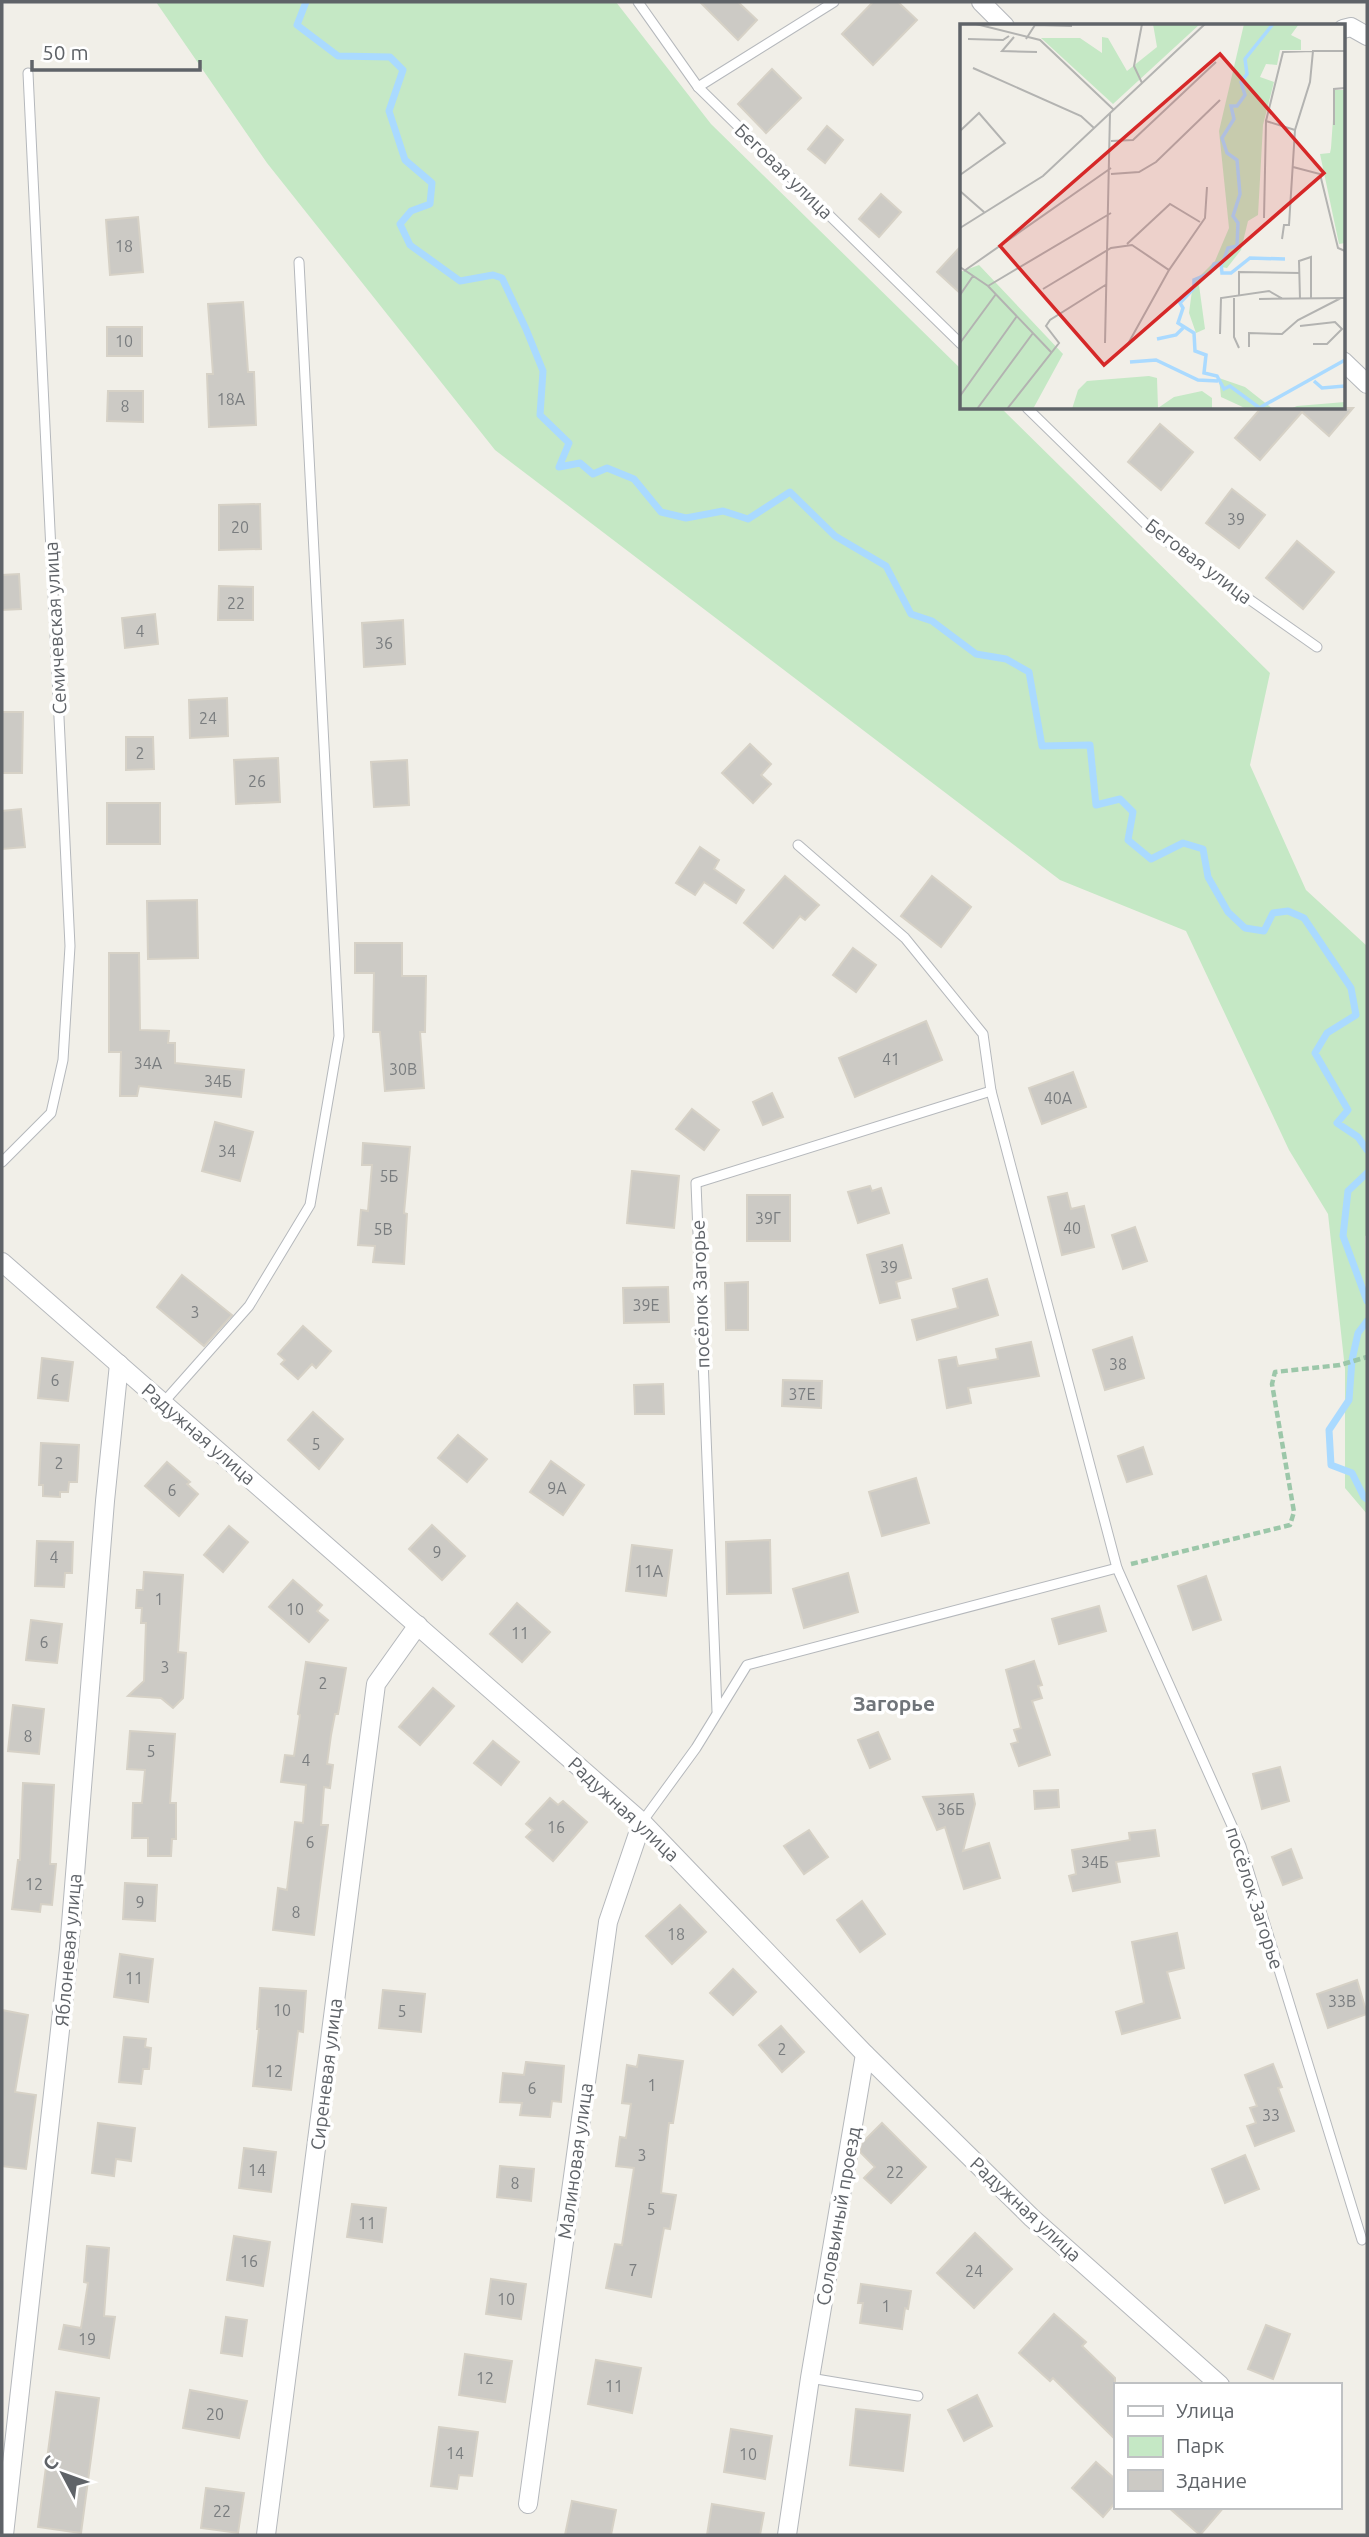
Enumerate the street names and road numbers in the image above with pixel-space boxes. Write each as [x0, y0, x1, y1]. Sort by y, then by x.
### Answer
street label: Беговая улица [730, 119, 838, 223]
street label: Беговая улица [1141, 514, 1257, 608]
street label: Семичевская улица [39, 541, 71, 715]
street label: посёлок Загорье [686, 1219, 714, 1369]
street label: Радужная улица [138, 1379, 260, 1489]
street label: Радужная улица [564, 1752, 684, 1866]
street label: посёлок Загорье [1222, 1824, 1288, 1972]
street label: Яблоневая улица [50, 1873, 86, 2027]
street label: Сиреневая улица [306, 1997, 346, 2151]
street label: Малиновая улица [553, 2081, 597, 2241]
street label: Соловьиный проезд [811, 2125, 865, 2307]
street label: Радужная улица [966, 2152, 1086, 2266]

